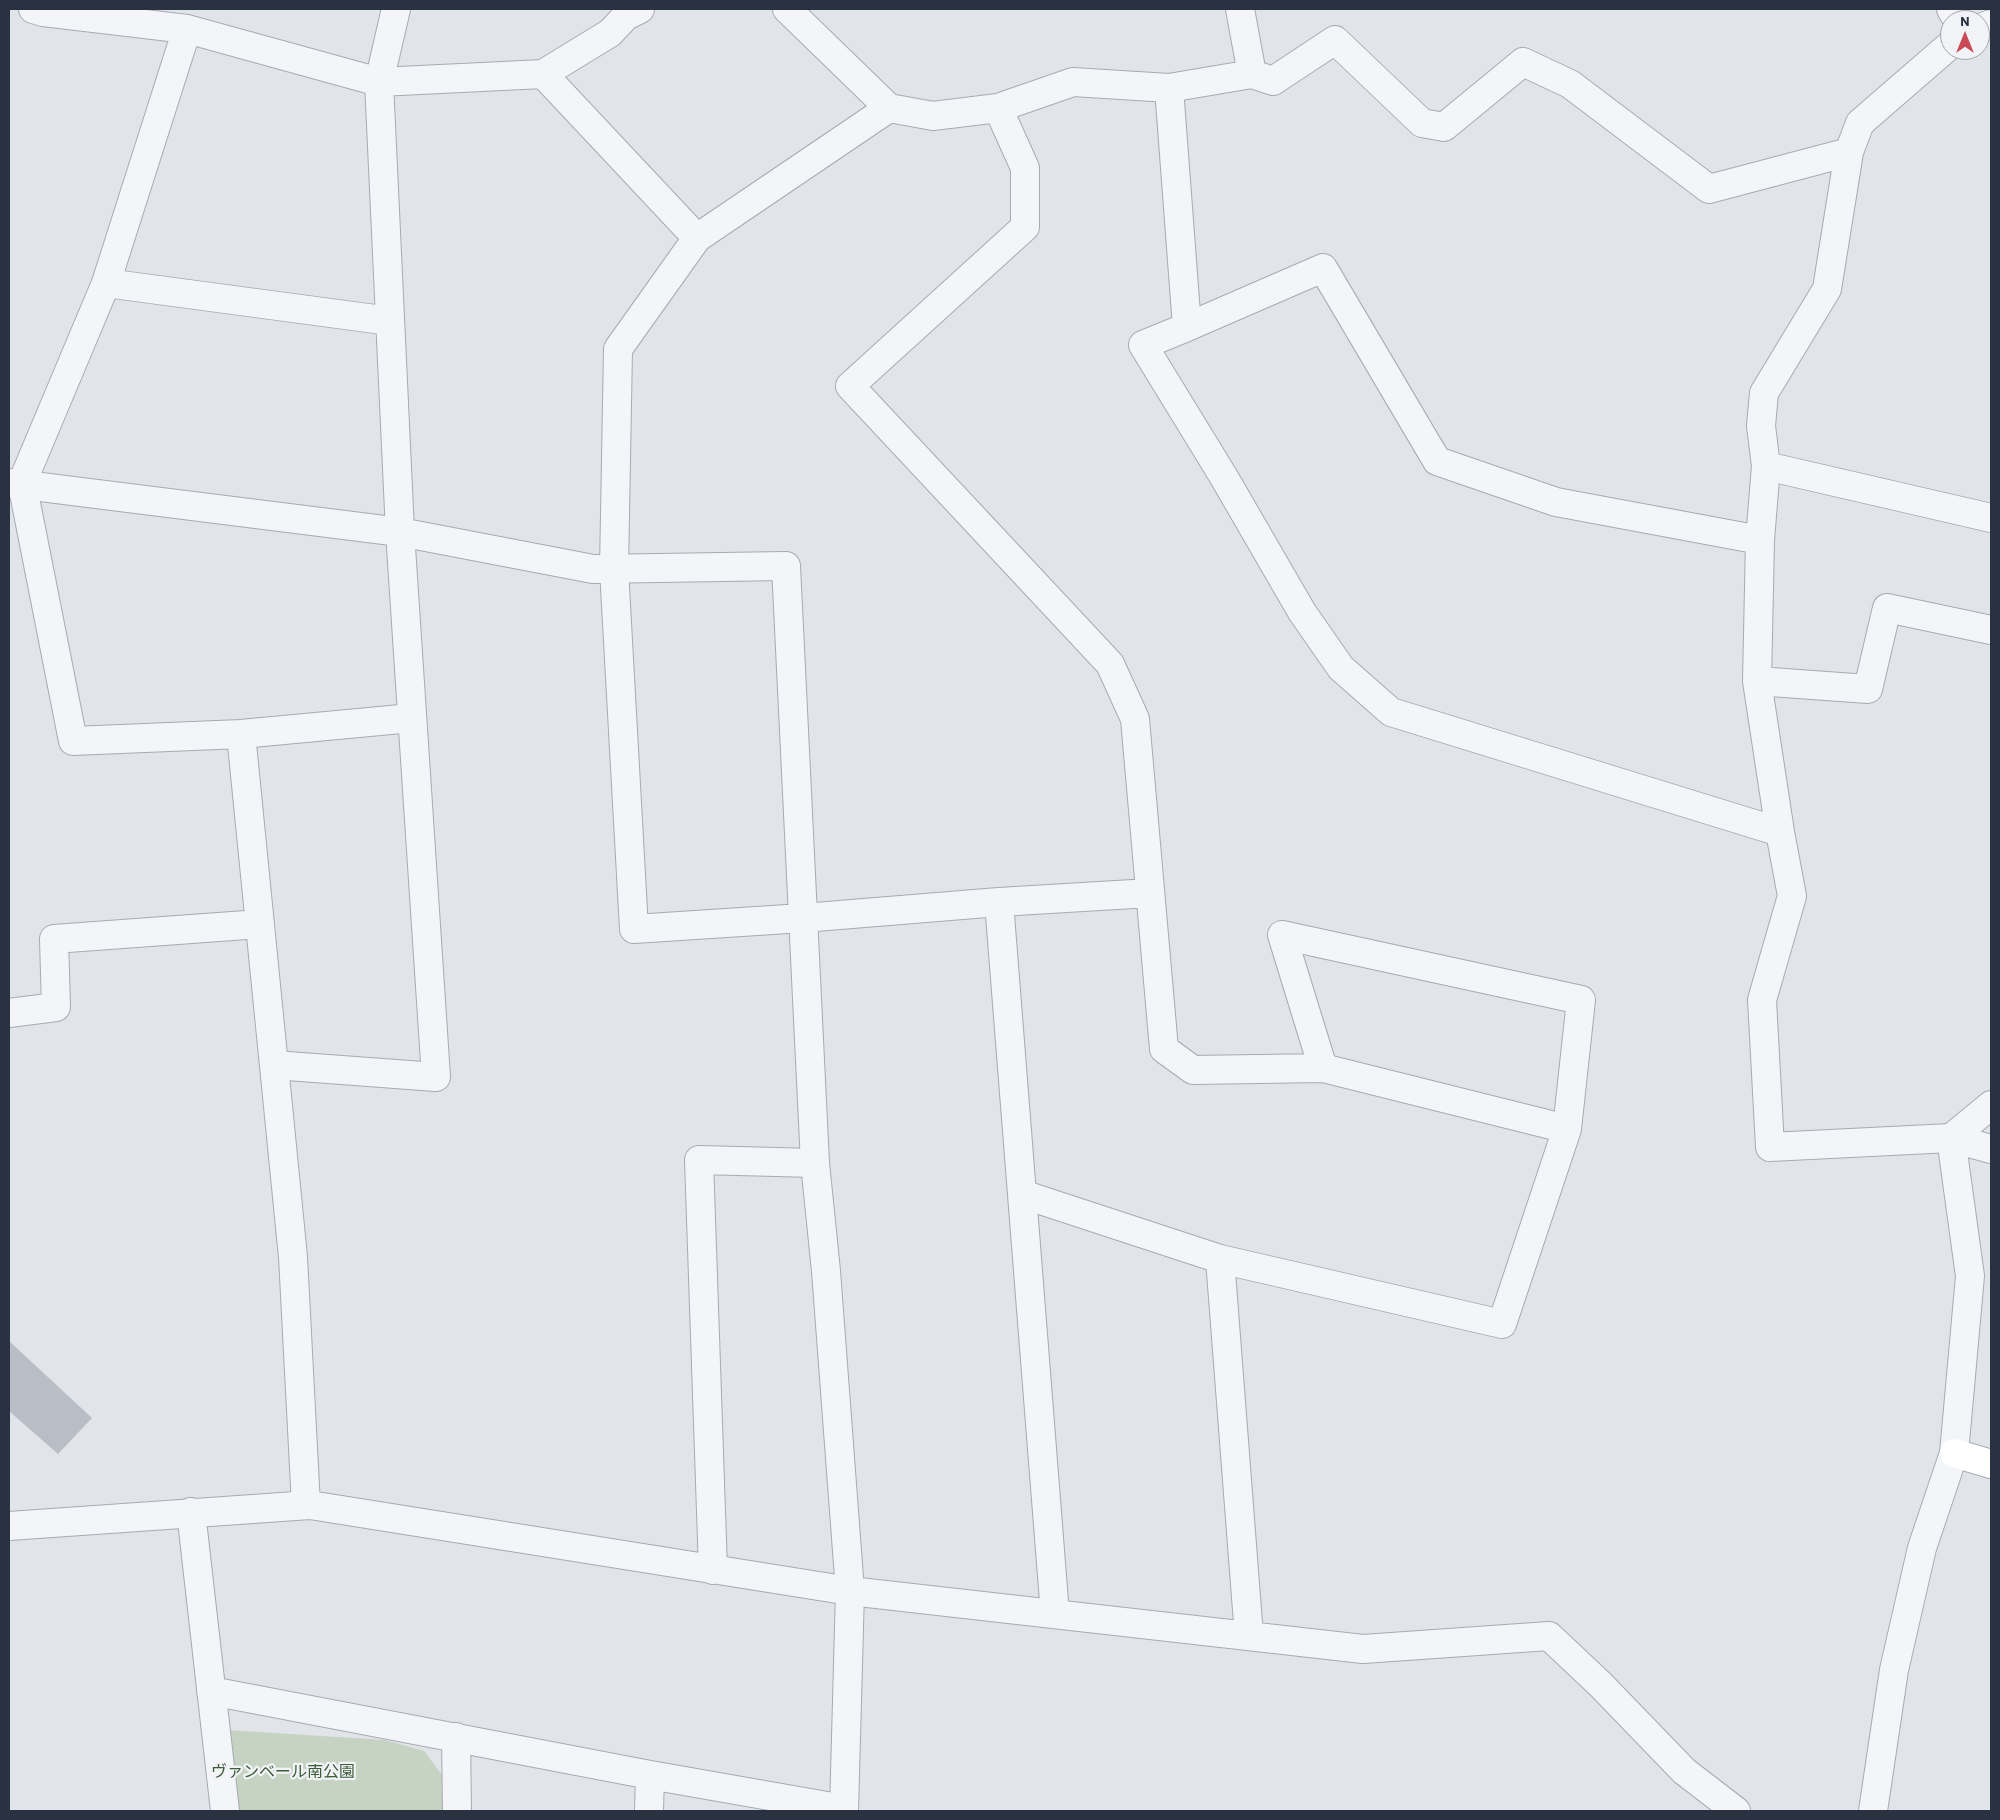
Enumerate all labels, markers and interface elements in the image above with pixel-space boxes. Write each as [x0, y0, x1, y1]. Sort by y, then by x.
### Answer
north arrow [1940, 10, 1990, 60]
text: N [1960, 12, 1970, 29]
park label: ヴァンベール南公園 [211, 1762, 355, 1782]

